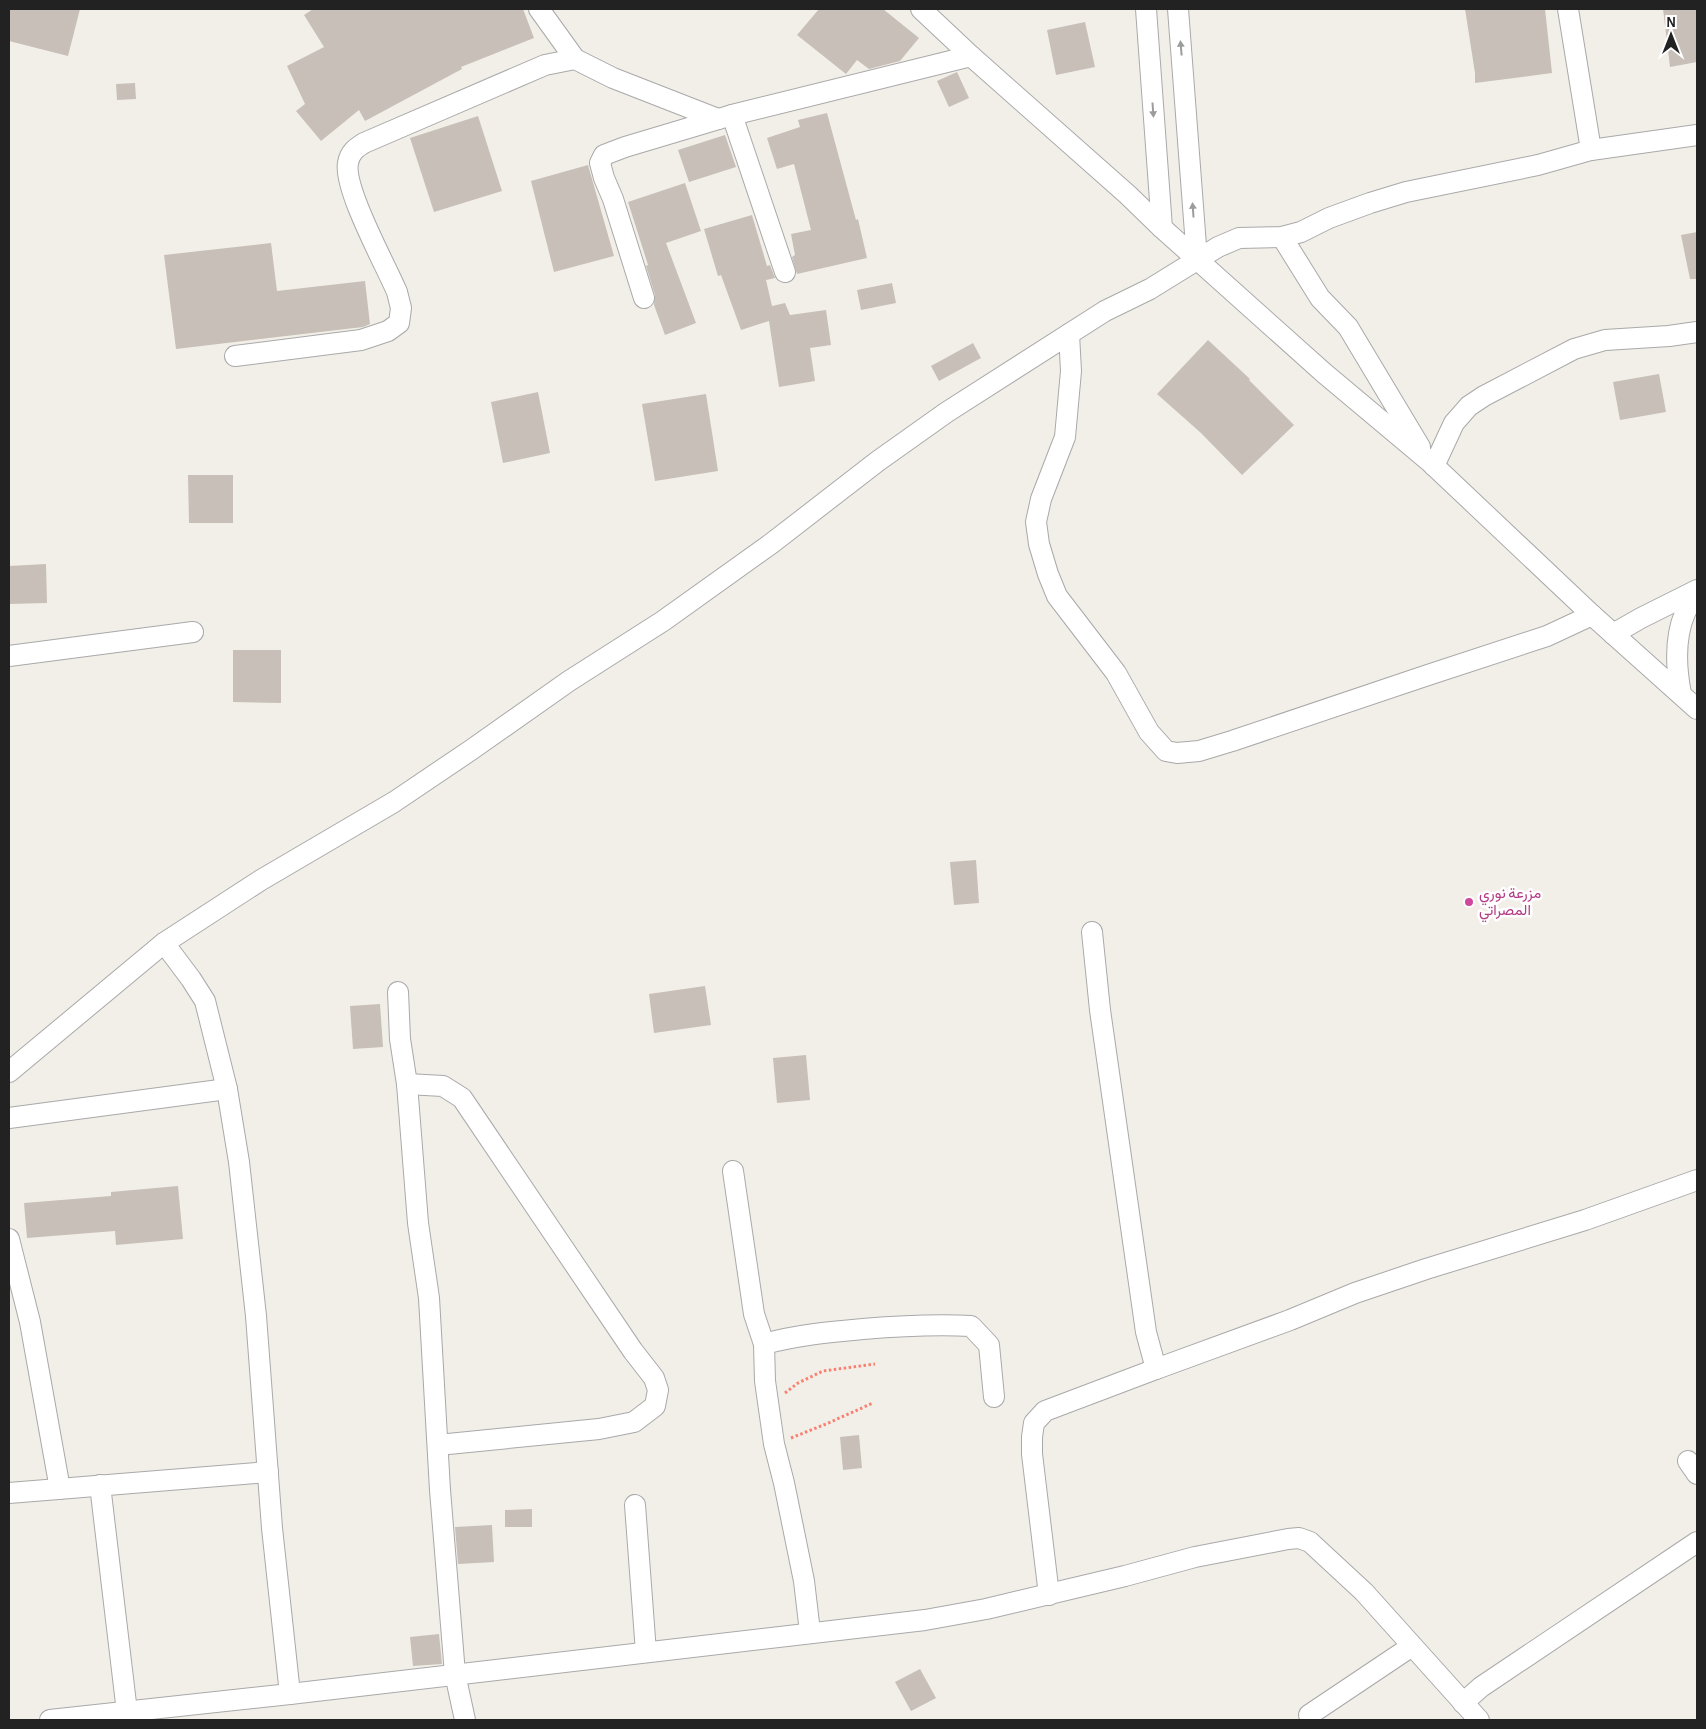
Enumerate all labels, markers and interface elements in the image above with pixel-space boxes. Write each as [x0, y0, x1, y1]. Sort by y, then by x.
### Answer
north arrow [1646, 10, 1696, 60]
text: N [1666, 16, 1676, 30]
one-way arrow [1176, 40, 1184, 56]
one-way arrow [1150, 102, 1158, 118]
one-way arrow [1189, 202, 1197, 218]
place label: مزرعة نوري المصراتي [1479, 886, 1541, 923]
marker: مزرعة نوري المصراتي [1463, 896, 1475, 908]

